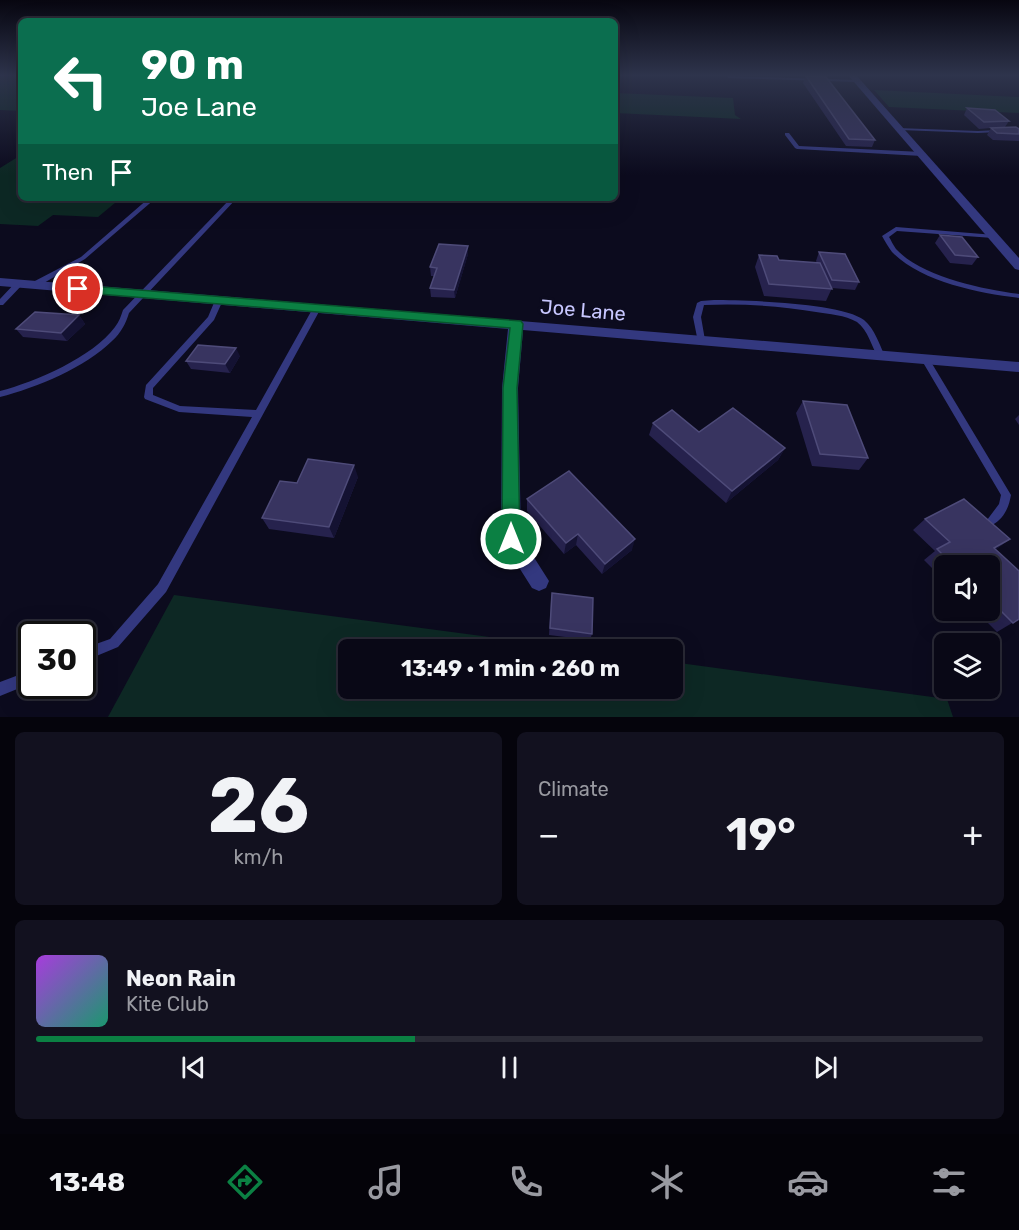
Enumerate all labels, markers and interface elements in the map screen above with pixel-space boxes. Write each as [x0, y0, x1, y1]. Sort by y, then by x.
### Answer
text: 90 m [141, 40, 244, 90]
icon: left [42, 42, 120, 120]
text: Joe Lane [141, 91, 257, 123]
icon: arrive [105, 156, 138, 189]
text: Then [42, 159, 93, 186]
pin [52, 263, 103, 314]
icon: arrive [61, 272, 94, 305]
street label: Joe Lane [539, 294, 627, 326]
position arrow [479, 507, 543, 571]
map controls [934, 555, 1000, 699]
button: sound [934, 555, 1000, 621]
speed limit sign: 30 [18, 621, 96, 699]
button: layers [934, 633, 1000, 699]
text: 13:49 · 1 min · 260 m [401, 655, 620, 682]
text: 26 [208, 759, 309, 852]
text: Climate [538, 777, 609, 801]
text: 19° [726, 808, 796, 861]
text: − [538, 815, 559, 854]
text: + [962, 815, 983, 854]
text: km/h [234, 845, 283, 869]
text: Neon Rain [126, 965, 236, 992]
text: Kite Club [126, 992, 209, 1016]
icon: previous [177, 1051, 210, 1084]
icon: pause [493, 1051, 526, 1084]
icon: next [809, 1051, 842, 1084]
icon: directions [224, 1161, 266, 1203]
icon: music [365, 1161, 407, 1203]
icon: phone [505, 1161, 547, 1203]
icon: climate [646, 1161, 688, 1203]
icon: car [787, 1161, 829, 1203]
icon: filters [928, 1161, 970, 1203]
text: 13:48 [49, 1166, 125, 1198]

